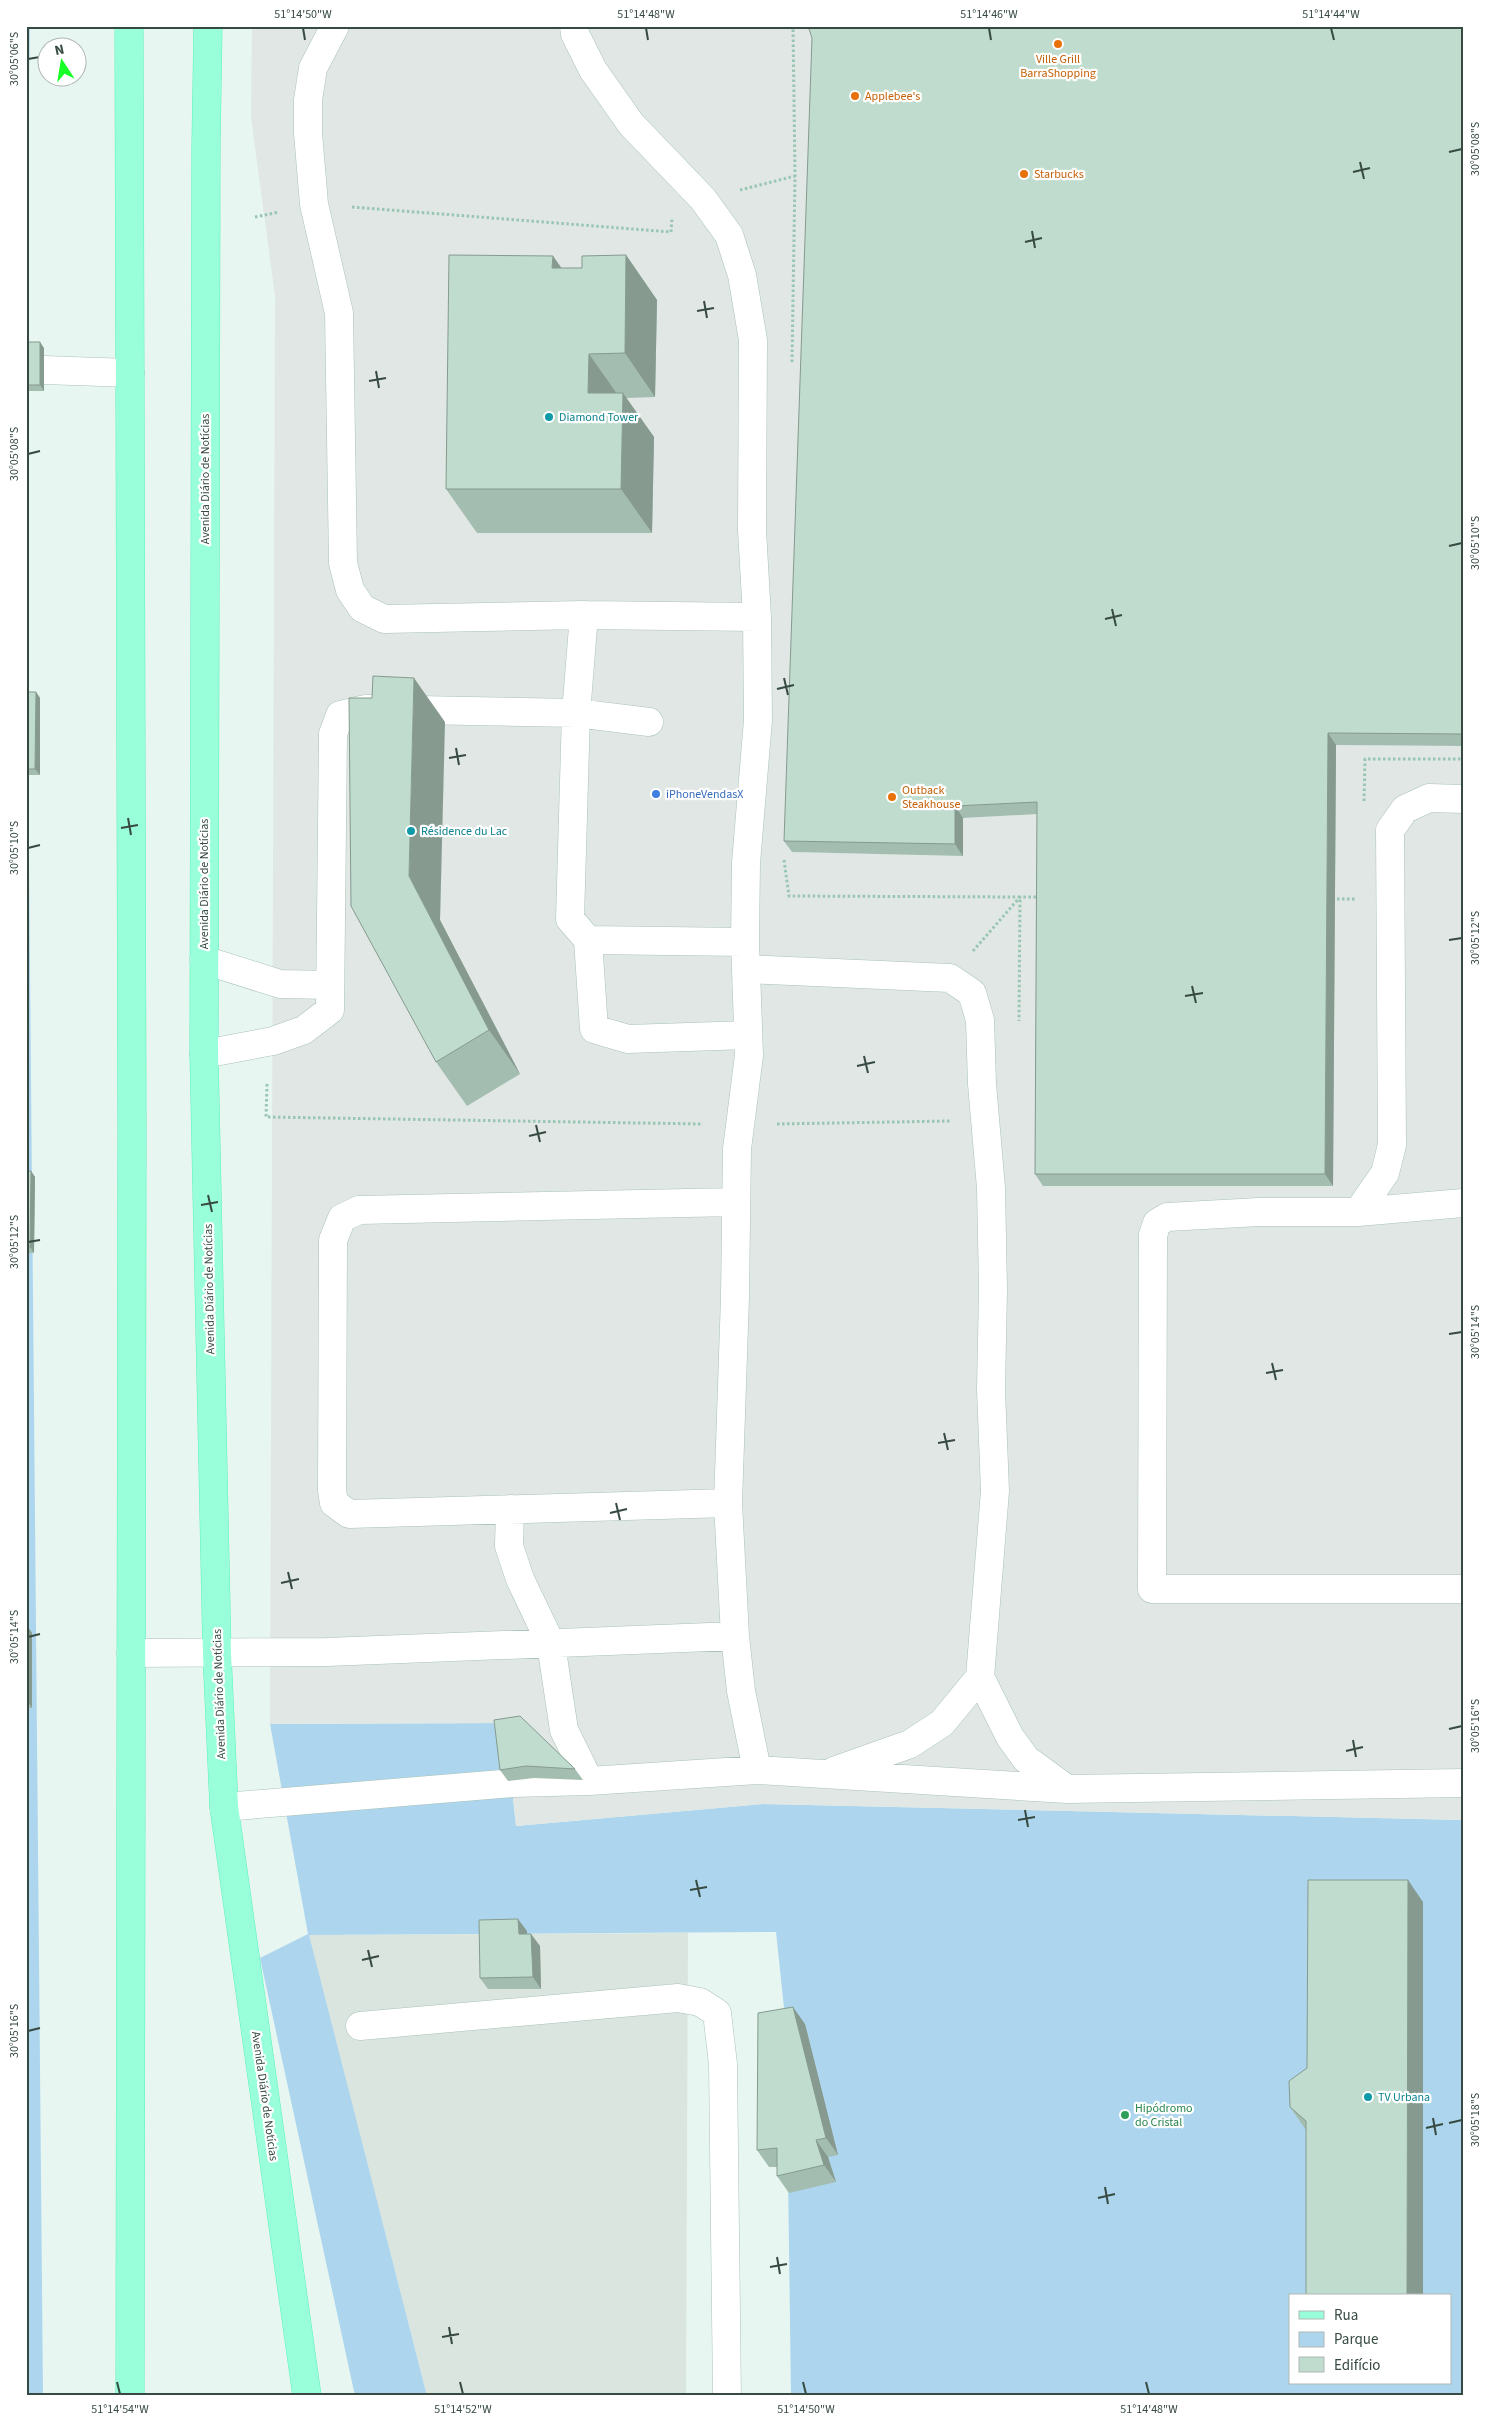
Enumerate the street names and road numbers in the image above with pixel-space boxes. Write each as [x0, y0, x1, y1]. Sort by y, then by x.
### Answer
street label: Avenida Diário de Notícias [197, 414, 214, 544]
street label: Avenida Diário de Notícias [196, 819, 213, 949]
street label: Avenida Diário de Notícias [200, 1224, 219, 1354]
street label: Avenida Diário de Notícias [209, 1628, 230, 1760]
street label: Avenida Diário de Notícias [247, 2030, 282, 2162]

